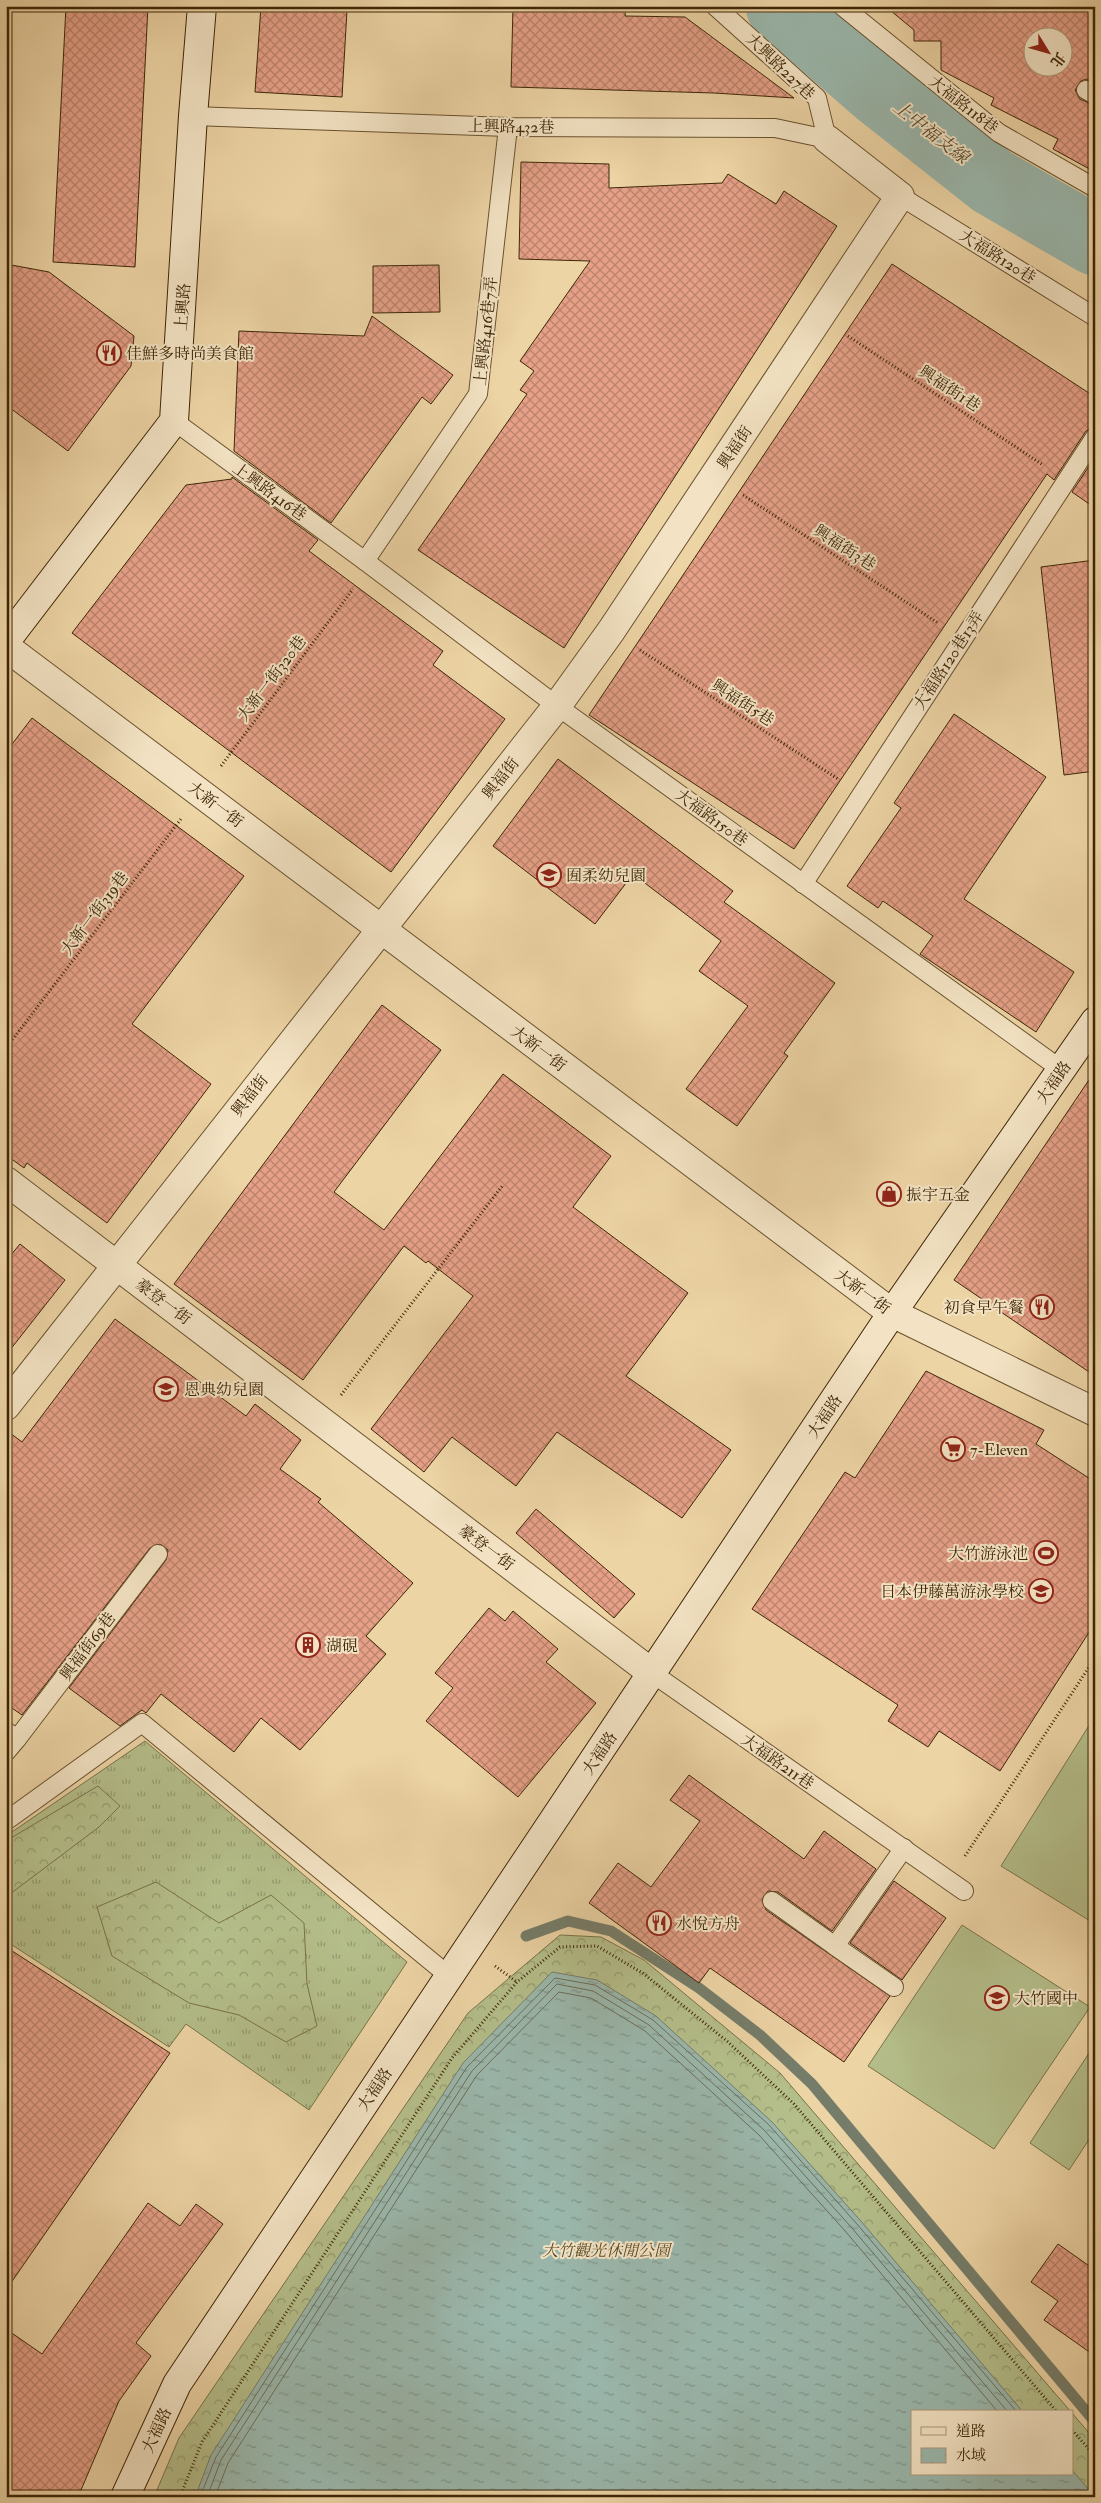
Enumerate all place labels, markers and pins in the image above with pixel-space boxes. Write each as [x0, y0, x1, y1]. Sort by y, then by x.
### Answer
restaurant icon: 佳鮮多時尚美食館 [96, 340, 122, 366]
place label: 佳鮮多時尚美食館 [126, 344, 254, 364]
school or university icon: 囿柔幼兒園 [536, 862, 562, 888]
place label: 囿柔幼兒園 [566, 866, 646, 886]
shop icon: 振宇五金 [876, 1181, 902, 1207]
place label: 振宇五金 [906, 1185, 970, 1205]
restaurant icon: 初食早午餐 [1029, 1294, 1055, 1320]
place label: 初食早午餐 [944, 1298, 1024, 1318]
school or university icon: 恩典幼兒園 [153, 1376, 179, 1402]
place label: 恩典幼兒園 [184, 1380, 264, 1400]
supermarket icon: 7-Eleven [940, 1436, 966, 1462]
place label: 7-Eleven [970, 1440, 1028, 1460]
sports icon: 大竹游泳池 [1033, 1540, 1059, 1566]
place label: 大竹游泳池 [948, 1544, 1028, 1564]
school or university icon: 日本伊藤萬游泳學校 [1028, 1578, 1054, 1604]
place label: 日本伊藤萬游泳學校 [880, 1582, 1024, 1602]
building icon: 湖硯 [295, 1632, 321, 1658]
place label: 湖硯 [326, 1636, 358, 1656]
restaurant icon: 水悅方舟 [646, 1910, 672, 1936]
place label: 水悅方舟 [676, 1914, 740, 1934]
school or university icon: 大竹國中 [984, 1985, 1010, 2011]
place label: 大竹國中 [1014, 1989, 1078, 2009]

